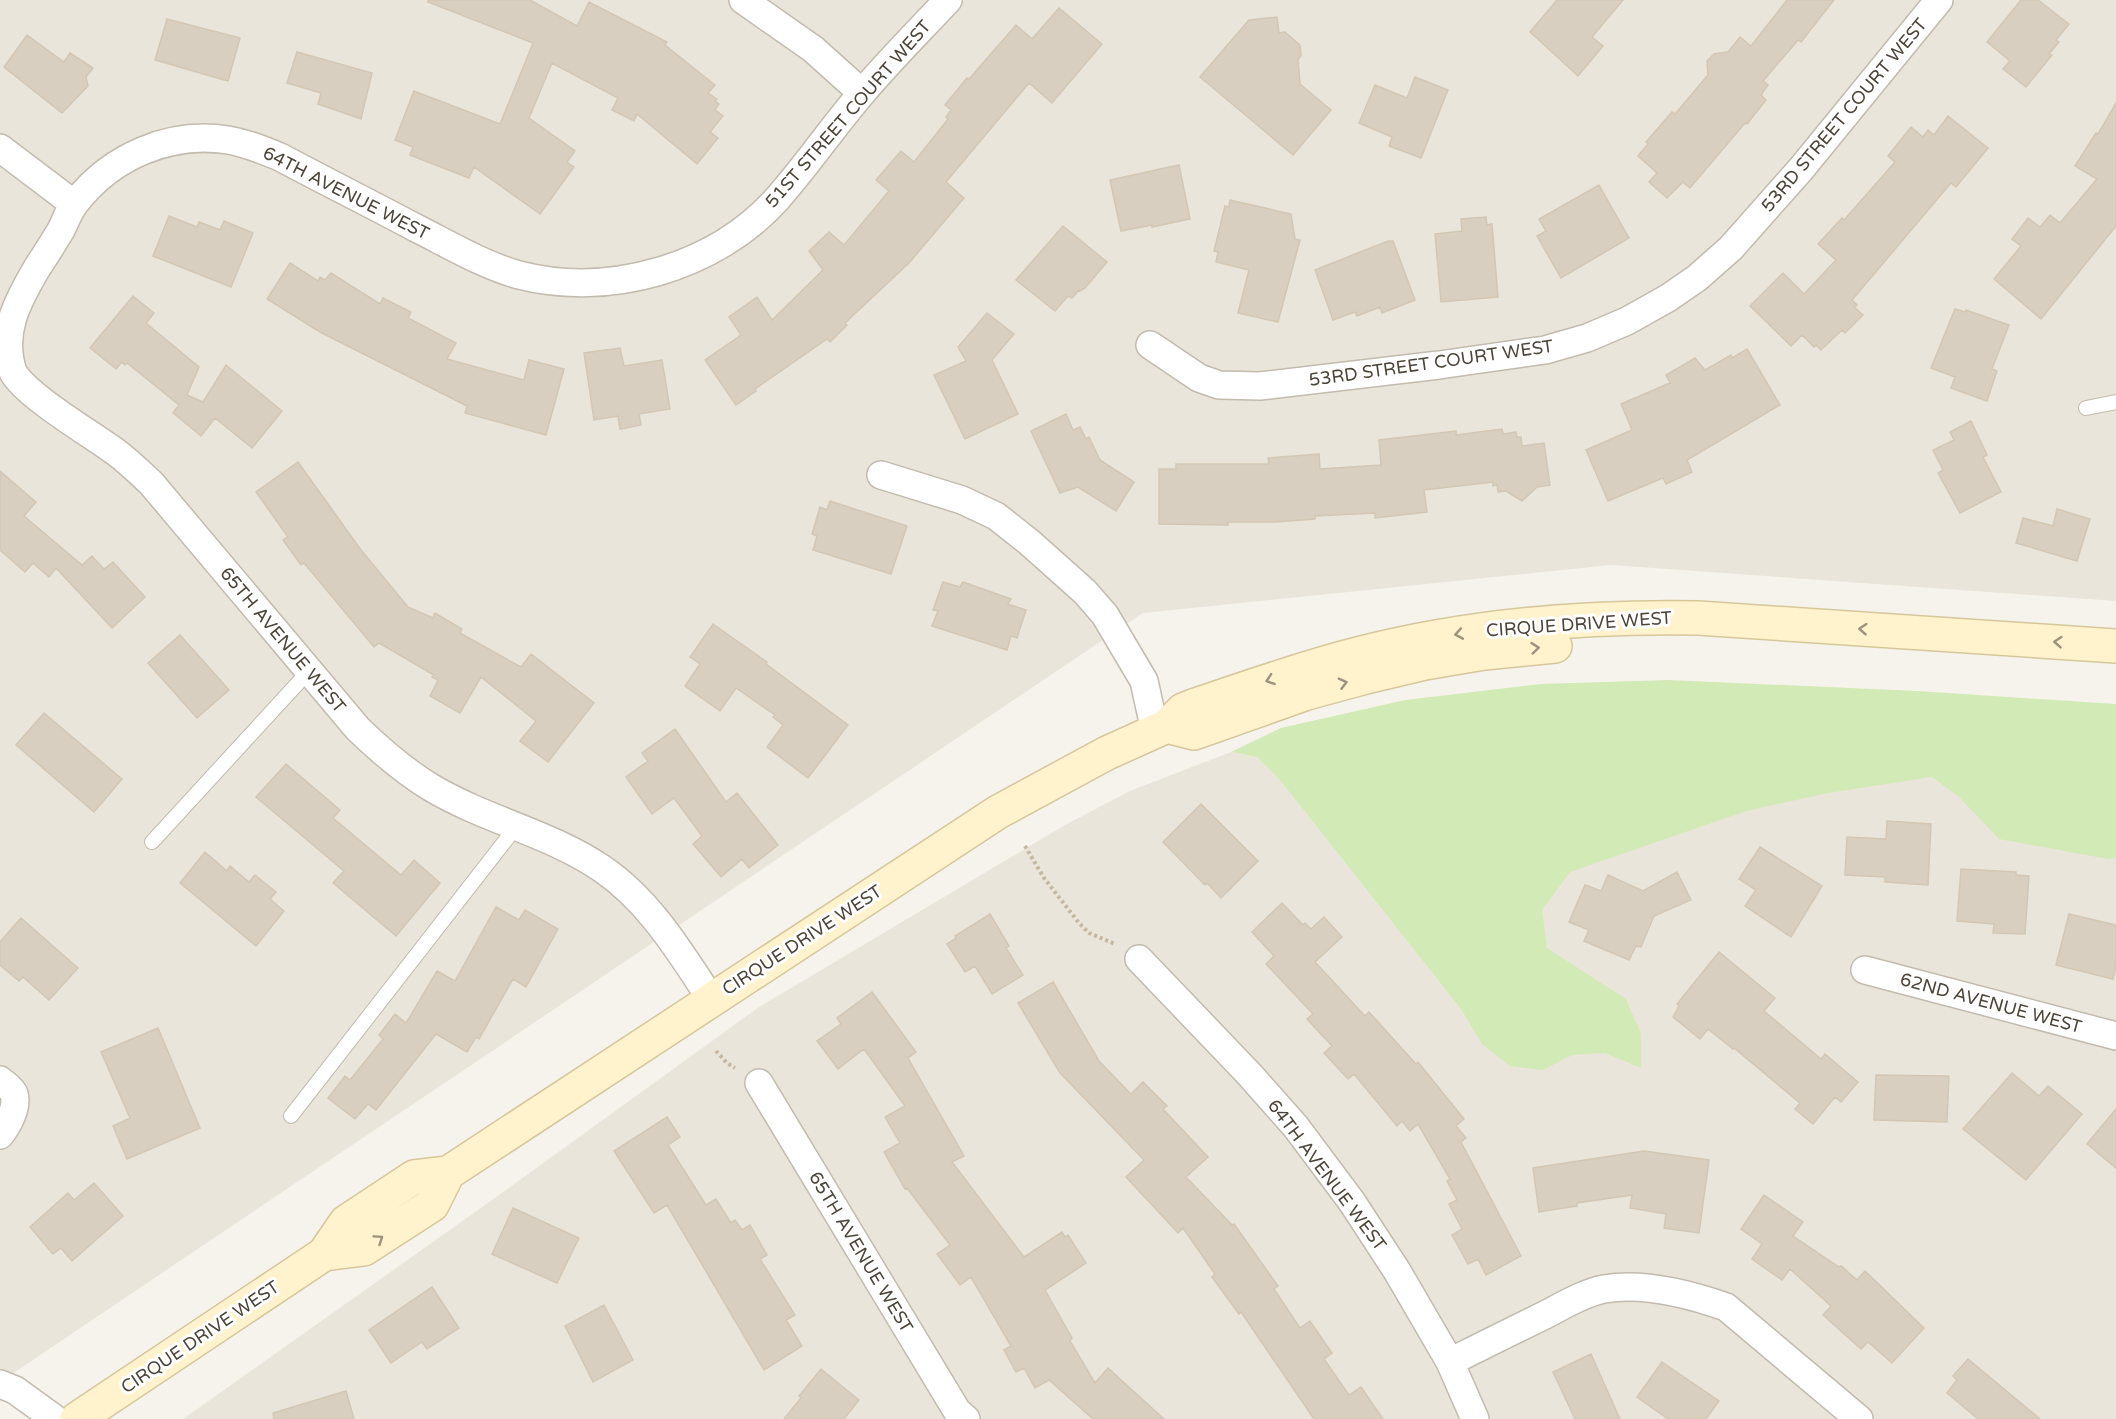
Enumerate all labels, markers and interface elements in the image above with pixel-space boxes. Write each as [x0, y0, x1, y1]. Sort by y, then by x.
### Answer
street label: 53RD STREET COURT WEST [1756, 14, 1932, 216]
street label: 51ST STREET COURT WEST [761, 16, 936, 212]
street label: 64TH AVENUE WEST [259, 141, 433, 245]
street label: 53RD STREET COURT WEST [1307, 335, 1555, 391]
street label: 65TH AVENUE WEST [216, 563, 351, 717]
street label: CIRQUE DRIVE WEST [1485, 607, 1673, 641]
one-way arrow [1859, 623, 1868, 636]
one-way arrow [1455, 627, 1464, 639]
one-way arrow [2053, 635, 2062, 648]
one-way arrow [1530, 642, 1539, 655]
one-way arrow [1265, 672, 1276, 685]
one-way arrow [1337, 678, 1348, 690]
street label: CIRQUE DRIVE WEST [718, 880, 886, 1000]
street label: 62ND AVENUE WEST [1898, 968, 2084, 1038]
street label: 64TH AVENUE WEST [1263, 1095, 1391, 1255]
street label: 65TH AVENUE WEST [804, 1168, 918, 1336]
one-way arrow [373, 1235, 383, 1247]
street label: CIRQUE DRIVE WEST [117, 1276, 283, 1398]

